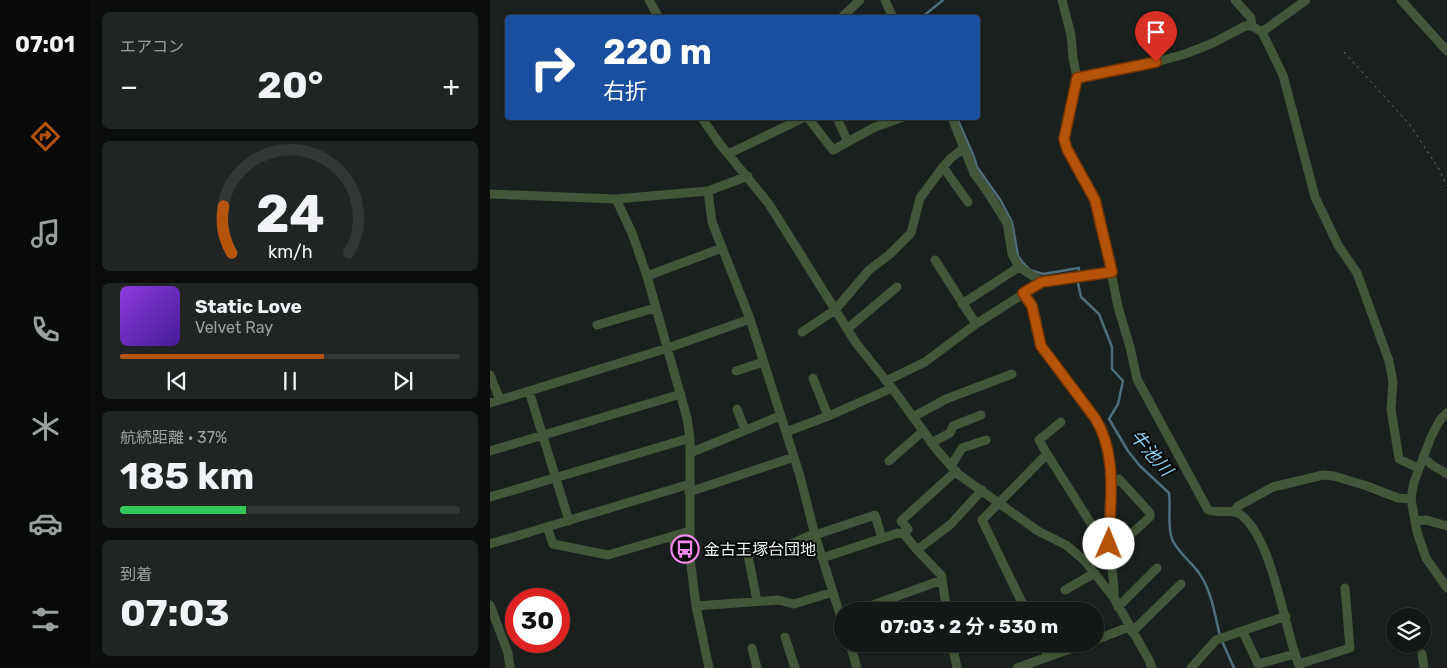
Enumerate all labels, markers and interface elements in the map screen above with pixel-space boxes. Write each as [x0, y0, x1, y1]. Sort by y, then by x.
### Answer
pin [1135, 11, 1177, 62]
icon: arrive [1142, 18, 1170, 46]
text: 07:01 [15, 31, 75, 58]
text: 220 m [603, 31, 712, 73]
icon: right [520, 35, 585, 100]
text: エアコン [120, 37, 184, 56]
text: 20° [257, 62, 323, 108]
text: − [120, 70, 138, 103]
text: + [443, 70, 460, 103]
text: 右折 [603, 78, 647, 105]
icon: directions [28, 119, 63, 154]
text: 24 [255, 183, 325, 245]
icon: music [28, 216, 63, 251]
text: km/h [268, 241, 312, 262]
text: Static Love [195, 295, 302, 318]
icon: phone [28, 312, 63, 347]
text: Velvet Ray [195, 318, 273, 337]
icon: previous [163, 367, 191, 395]
icon: pause [276, 367, 304, 395]
icon: next [389, 367, 417, 395]
icon: climate [28, 409, 63, 444]
water label: 牛池川 [1125, 425, 1178, 482]
text: 航続距離 · 37% [120, 428, 227, 447]
text: 185 km [120, 453, 254, 499]
icon: car [28, 506, 63, 541]
position arrow [1082, 517, 1134, 569]
bus stop icon: 金古王塚台団地 [670, 534, 700, 564]
place label: 金古王塚台団地 [704, 540, 816, 559]
text: 到着 [120, 565, 152, 584]
speed limit sign: 30 [505, 588, 570, 653]
text: 07:03 [120, 590, 230, 636]
icon: filters [28, 602, 63, 637]
map controls [1386, 608, 1431, 653]
button: layers [1386, 608, 1431, 653]
text: 07:03 · 2 分 · 530 m [880, 615, 1058, 638]

